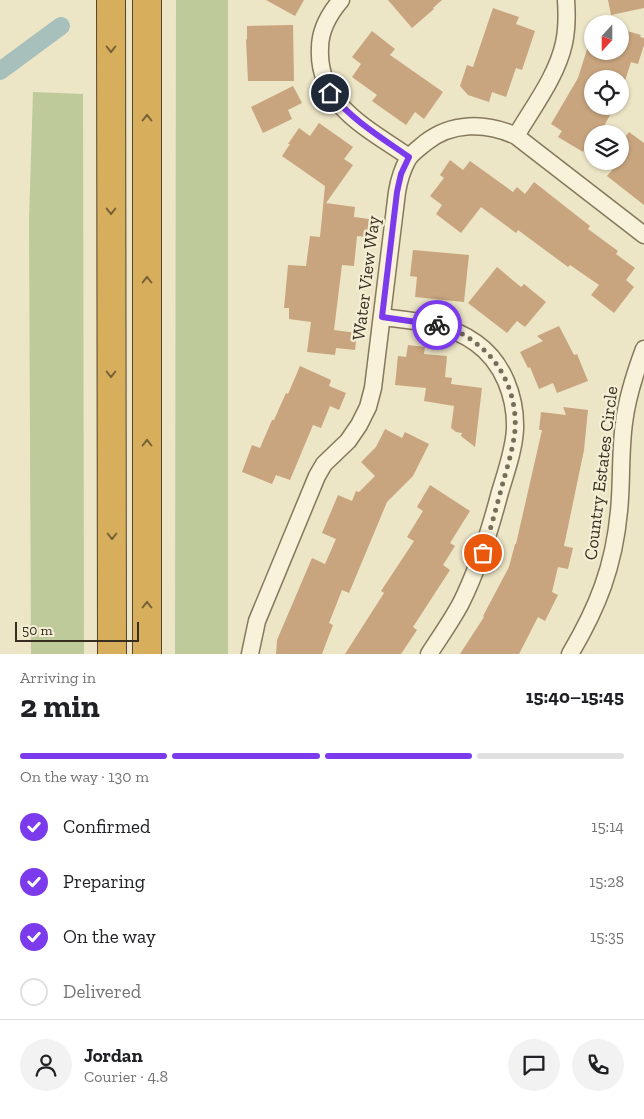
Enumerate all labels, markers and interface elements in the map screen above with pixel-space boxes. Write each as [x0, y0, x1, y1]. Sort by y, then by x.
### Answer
north arrow [584, 15, 629, 60]
map controls [584, 15, 629, 170]
one-way arrow [106, 45, 116, 53]
button: locate [584, 70, 629, 115]
pin [309, 72, 351, 114]
icon: home [316, 79, 344, 107]
one-way arrow [142, 114, 152, 122]
button: layers [584, 125, 629, 170]
one-way arrow [106, 208, 116, 215]
street label: Water View Way [347, 214, 385, 342]
one-way arrow [142, 276, 152, 284]
courier [412, 300, 462, 350]
icon: bike [423, 311, 451, 339]
one-way arrow [106, 370, 116, 378]
street label: Country Estates Circle [579, 385, 623, 561]
one-way arrow [142, 439, 152, 446]
one-way arrow [107, 532, 117, 540]
pin [462, 532, 504, 574]
icon: bag [469, 539, 497, 567]
one-way arrow [142, 601, 152, 609]
scale bar [15, 619, 139, 642]
text: 50 m [22, 622, 53, 639]
text: Arriving in [20, 668, 96, 687]
text: 15:40–15:45 [526, 685, 624, 708]
text: 2 min [20, 687, 100, 725]
text: On the way · 130 m [20, 767, 149, 786]
icon: check [20, 813, 48, 841]
text: Confirmed [63, 815, 150, 838]
text: 15:14 [591, 817, 624, 836]
icon: check [20, 868, 48, 896]
text: Preparing [63, 870, 145, 893]
text: 15:28 [589, 872, 624, 891]
icon: check [20, 923, 48, 951]
text: On the way [63, 925, 156, 948]
text: 15:35 [590, 927, 624, 946]
text: Delivered [63, 980, 141, 1003]
button: person [20, 1039, 72, 1091]
button: chat [508, 1039, 560, 1091]
button: phone [572, 1039, 624, 1091]
text: Jordan [84, 1044, 143, 1067]
text: Courier · 4.8 [84, 1067, 168, 1086]

